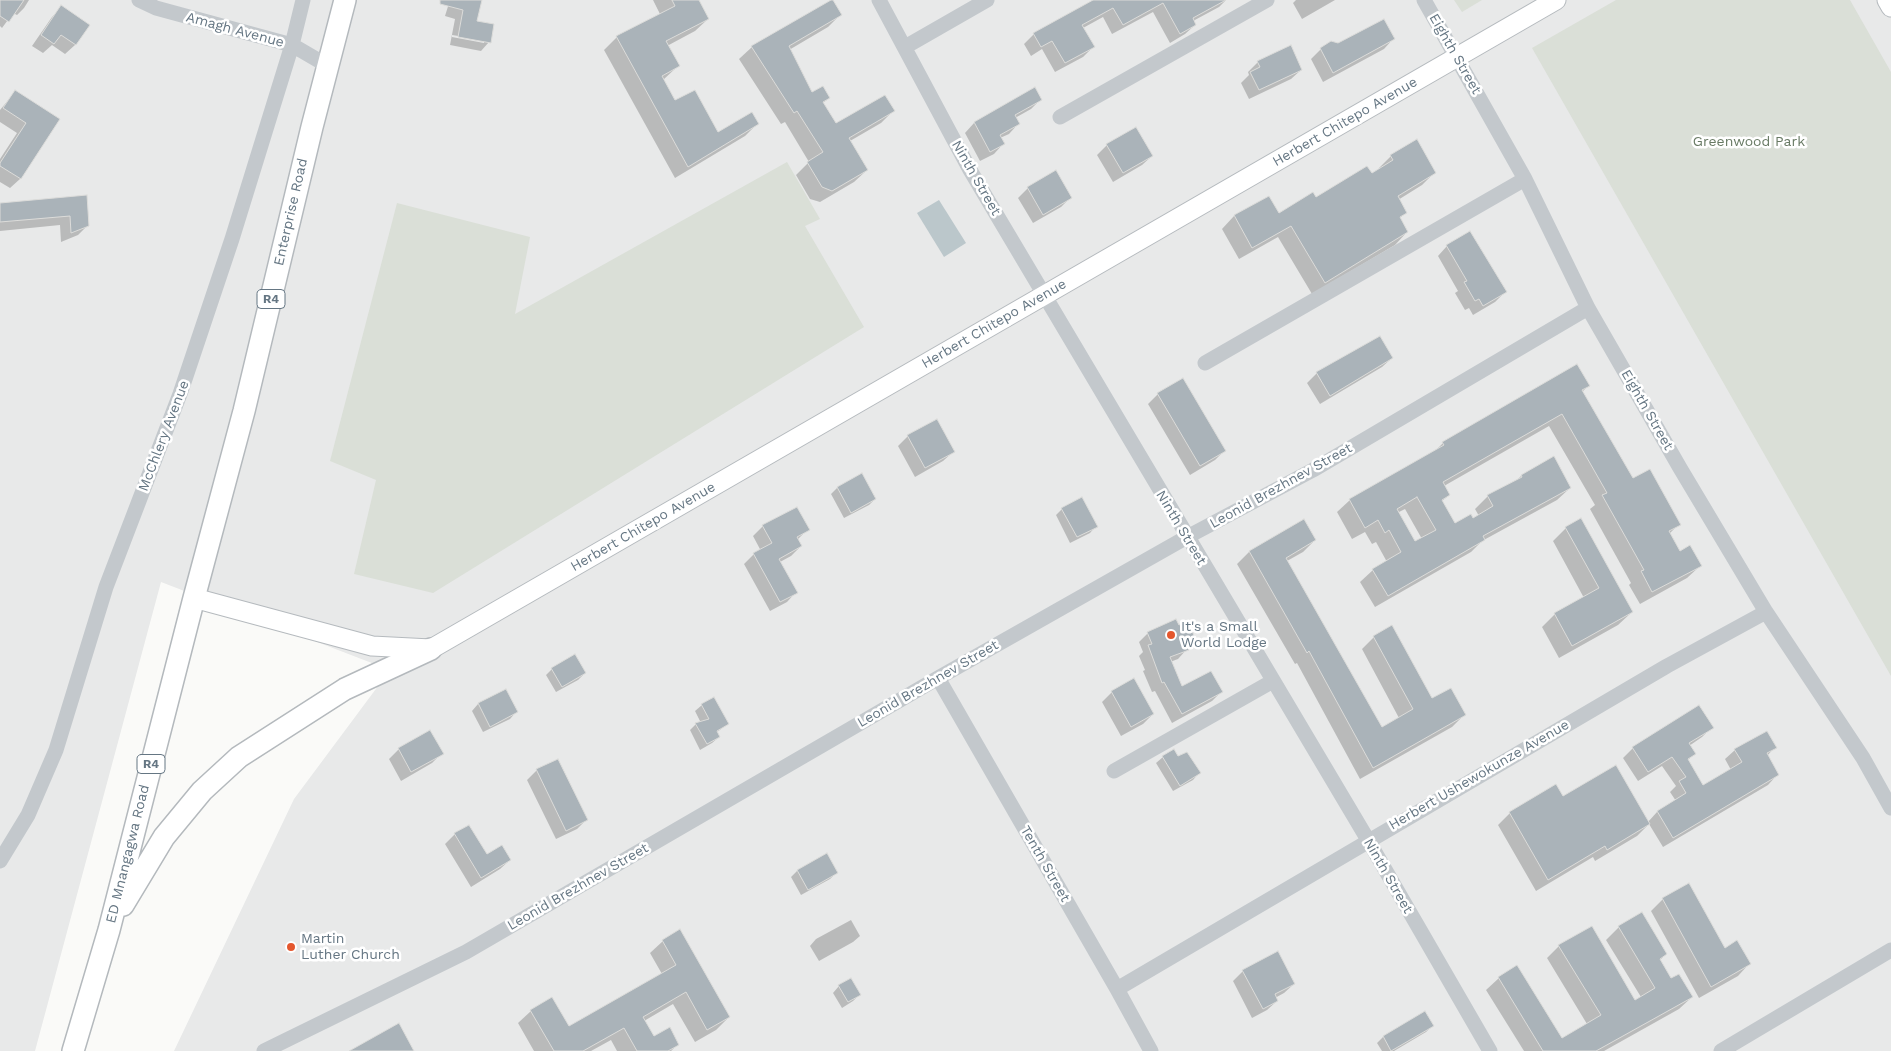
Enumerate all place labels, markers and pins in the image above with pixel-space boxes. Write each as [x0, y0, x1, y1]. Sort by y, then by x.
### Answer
place label: It's a Small World Lodge [1181, 619, 1267, 652]
marker: It's a Small World Lodge [1165, 629, 1177, 641]
place label: Martin Luther Church [301, 931, 400, 964]
marker: Martin Luther Church [285, 941, 297, 953]

